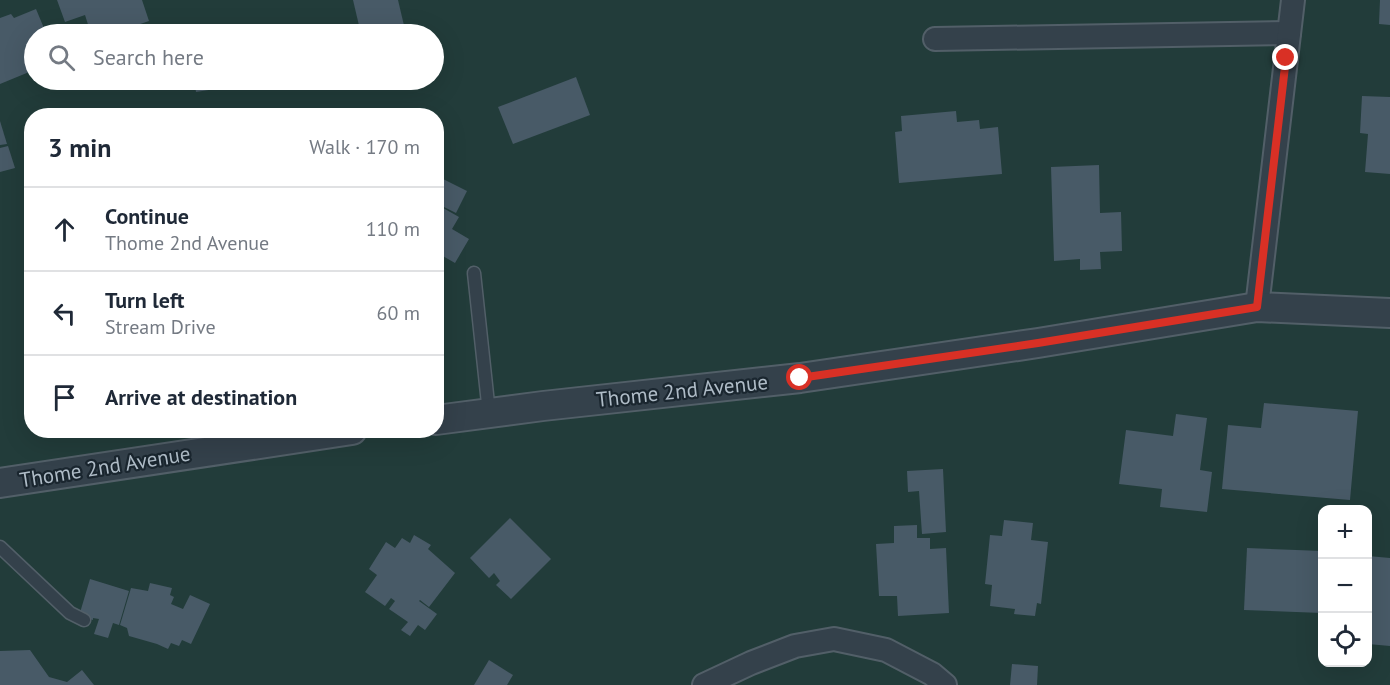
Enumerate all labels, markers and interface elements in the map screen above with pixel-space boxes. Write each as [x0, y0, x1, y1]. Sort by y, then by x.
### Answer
search box [24, 24, 444, 90]
icon: search [45, 41, 78, 74]
text: Search here [93, 43, 204, 71]
route end [1272, 44, 1298, 70]
text: 3 min [48, 131, 111, 164]
text: Walk · 170 m [309, 134, 420, 160]
text: Continue [105, 202, 189, 230]
icon: ahead [48, 213, 81, 246]
text: 110 m [366, 216, 420, 242]
text: Thome 2nd Avenue [105, 230, 269, 256]
text: Turn left [105, 286, 185, 314]
icon: left [48, 297, 81, 330]
text: 60 m [377, 300, 420, 326]
text: Stream Drive [105, 314, 216, 340]
route start [786, 364, 812, 390]
street label: Thome 2nd Avenue [595, 368, 769, 413]
icon: arrive [48, 381, 81, 414]
text: Arrive at destination [105, 383, 297, 411]
street label: Thome 2nd Avenue [18, 440, 192, 493]
map controls [1318, 505, 1372, 667]
button: + [1318, 505, 1372, 559]
button: − [1318, 559, 1372, 613]
button: locate [1318, 613, 1372, 667]

